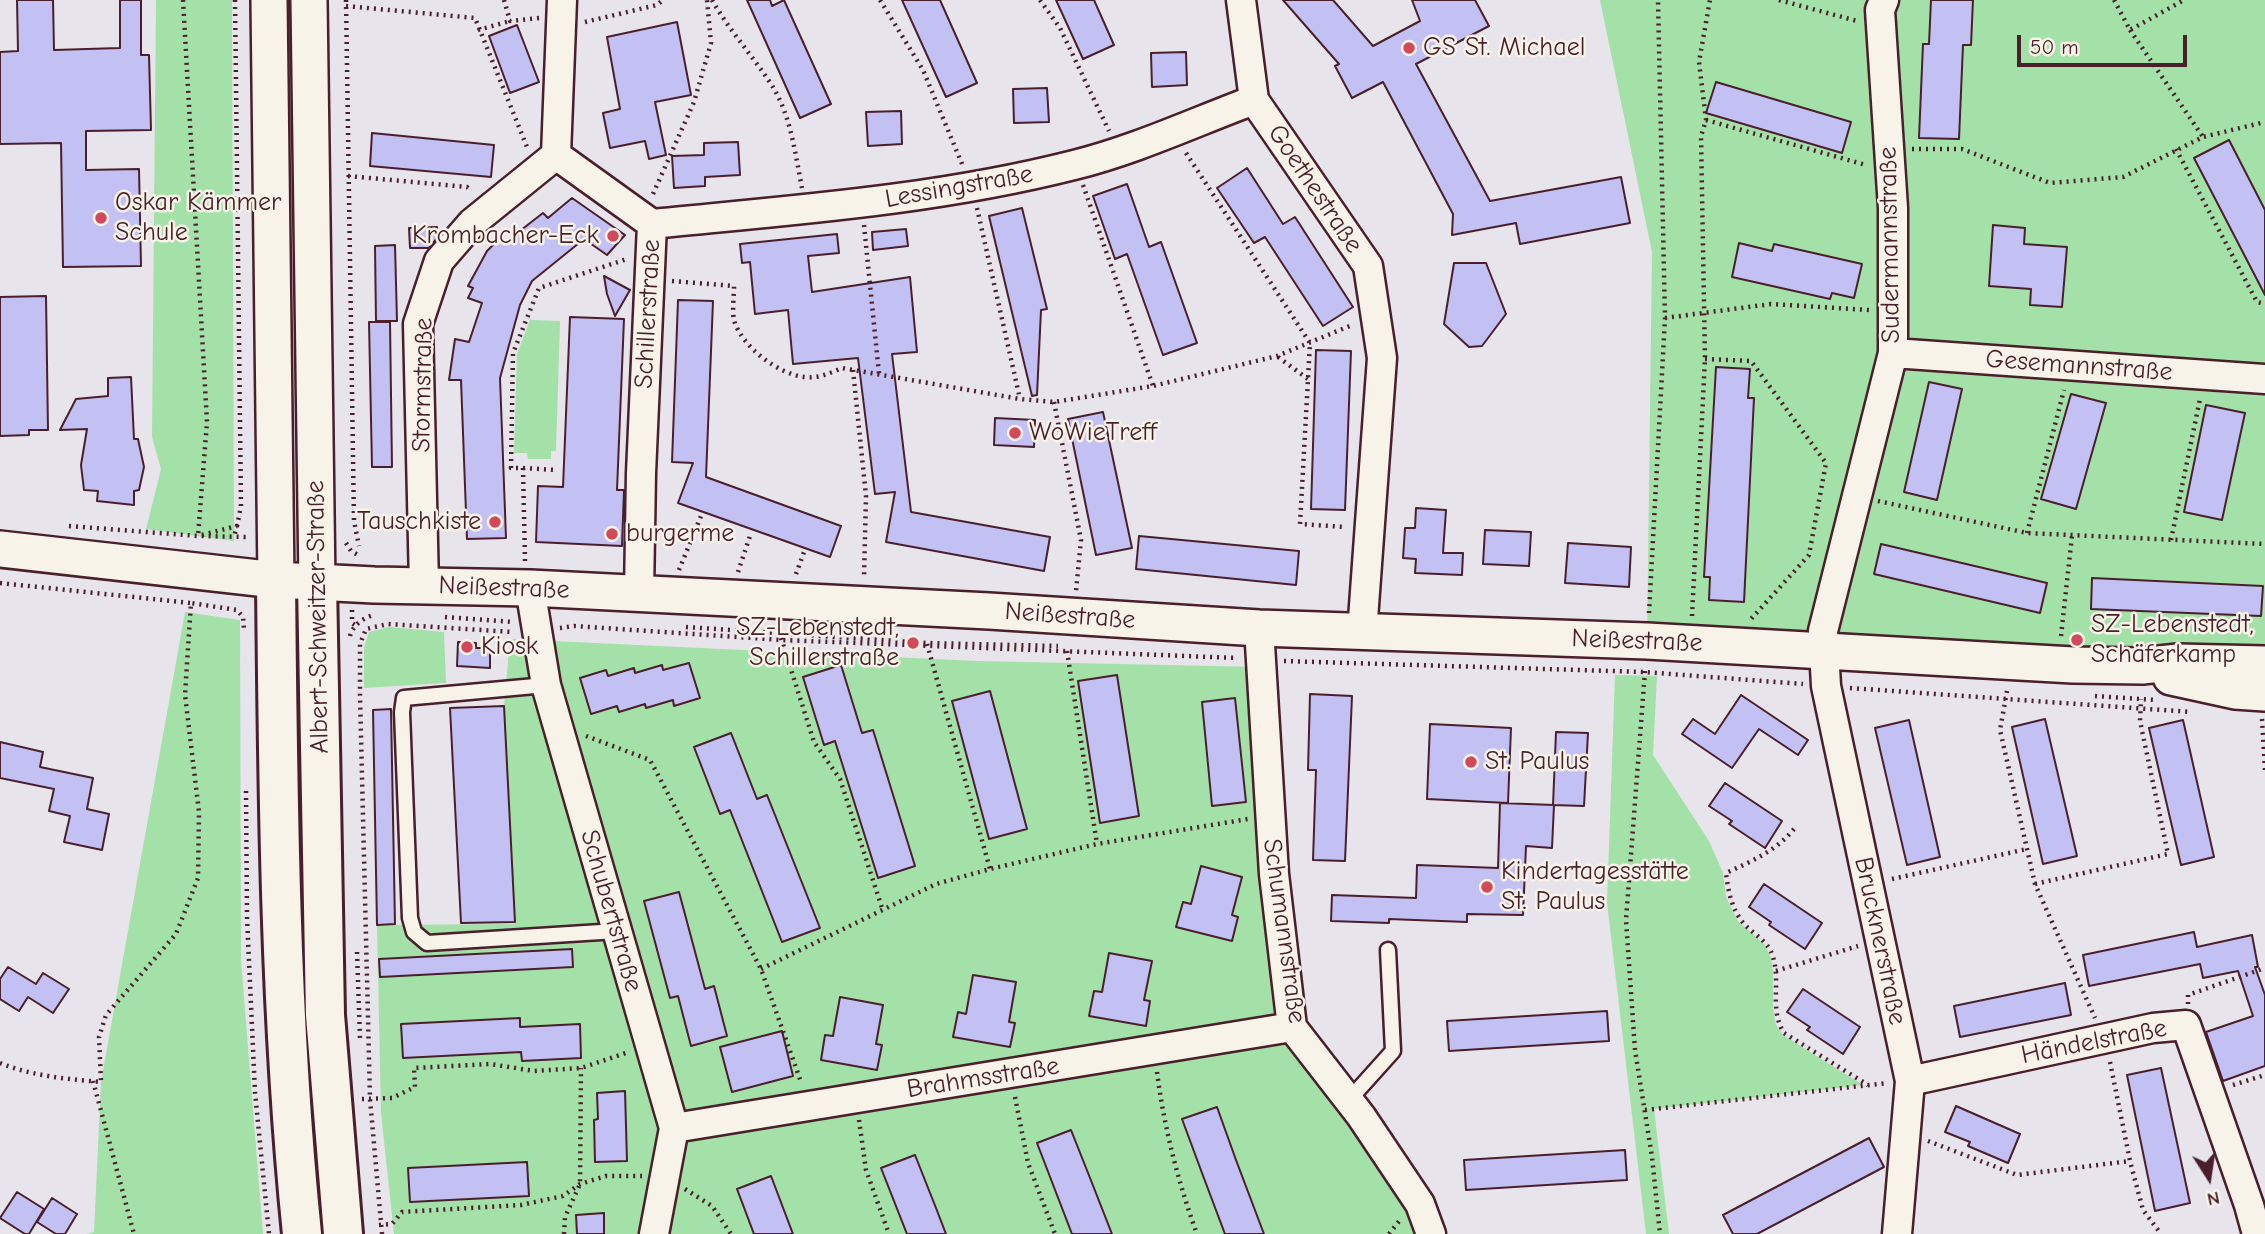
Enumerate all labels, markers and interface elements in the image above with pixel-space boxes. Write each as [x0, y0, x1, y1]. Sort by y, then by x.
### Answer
scale bar [2020, 21, 2190, 65]
place label: GS St. Michael [1423, 32, 1585, 64]
text: 50 m [2030, 35, 2079, 59]
marker: GS St. Michael [1401, 40, 1417, 56]
street label: Goethestraße [1261, 119, 1369, 259]
street label: Sudermannstraße [1873, 146, 1907, 344]
street label: Lessingstraße [883, 159, 1035, 215]
place label: Oskar Kämmer Schule [115, 187, 281, 248]
marker: Oskar Kämmer Schule [93, 210, 109, 226]
place label: Krombacher-Eck [412, 220, 599, 252]
marker: Krombacher-Eck [605, 228, 621, 244]
street label: Schillerstraße [629, 238, 667, 390]
street label: Stormstraße [406, 317, 440, 453]
street label: Gesemannstraße [1985, 344, 2173, 388]
place label: WoWieTreff [1029, 417, 1157, 449]
marker: WoWieTreff [1007, 425, 1023, 441]
street label: Albert-Schweitzer-Straße [300, 480, 336, 754]
place label: Tauschkiste [357, 506, 481, 538]
marker: Tauschkiste [487, 514, 503, 530]
place label: burgerme [626, 518, 734, 550]
marker: burgerme [604, 526, 620, 542]
street label: Neißestraße [438, 570, 570, 606]
street label: Neißestraße [1004, 596, 1136, 636]
place label: SZ-Lebenstedt, Schäferkamp [2091, 609, 2254, 670]
place label: SZ-Lebenstedt, Schillerstraße [736, 612, 899, 674]
street label: Neißestraße [1571, 623, 1703, 659]
place label: Kiosk [481, 631, 538, 663]
marker: SZ-Lebenstedt, Schäferkamp [2069, 632, 2085, 648]
marker: SZ-Lebenstedt, Schillerstraße [905, 635, 921, 651]
marker: Kiosk [459, 639, 475, 655]
place label: St. Paulus [1485, 746, 1589, 778]
marker: St. Paulus [1463, 754, 1479, 770]
street label: Schubertstraße [573, 826, 649, 996]
street label: Schumannstraße [1256, 837, 1312, 1025]
street label: Brucknerstraße [1847, 854, 1913, 1028]
place label: Kindertagesstätte St. Paulus [1501, 856, 1689, 917]
marker: Kindertagesstätte St. Paulus [1479, 879, 1495, 895]
street label: Händelstraße [2019, 1013, 2169, 1071]
street label: Brahmsstraße [905, 1051, 1061, 1105]
north arrow [2174, 1143, 2244, 1213]
text: N [2205, 1186, 2222, 1211]

